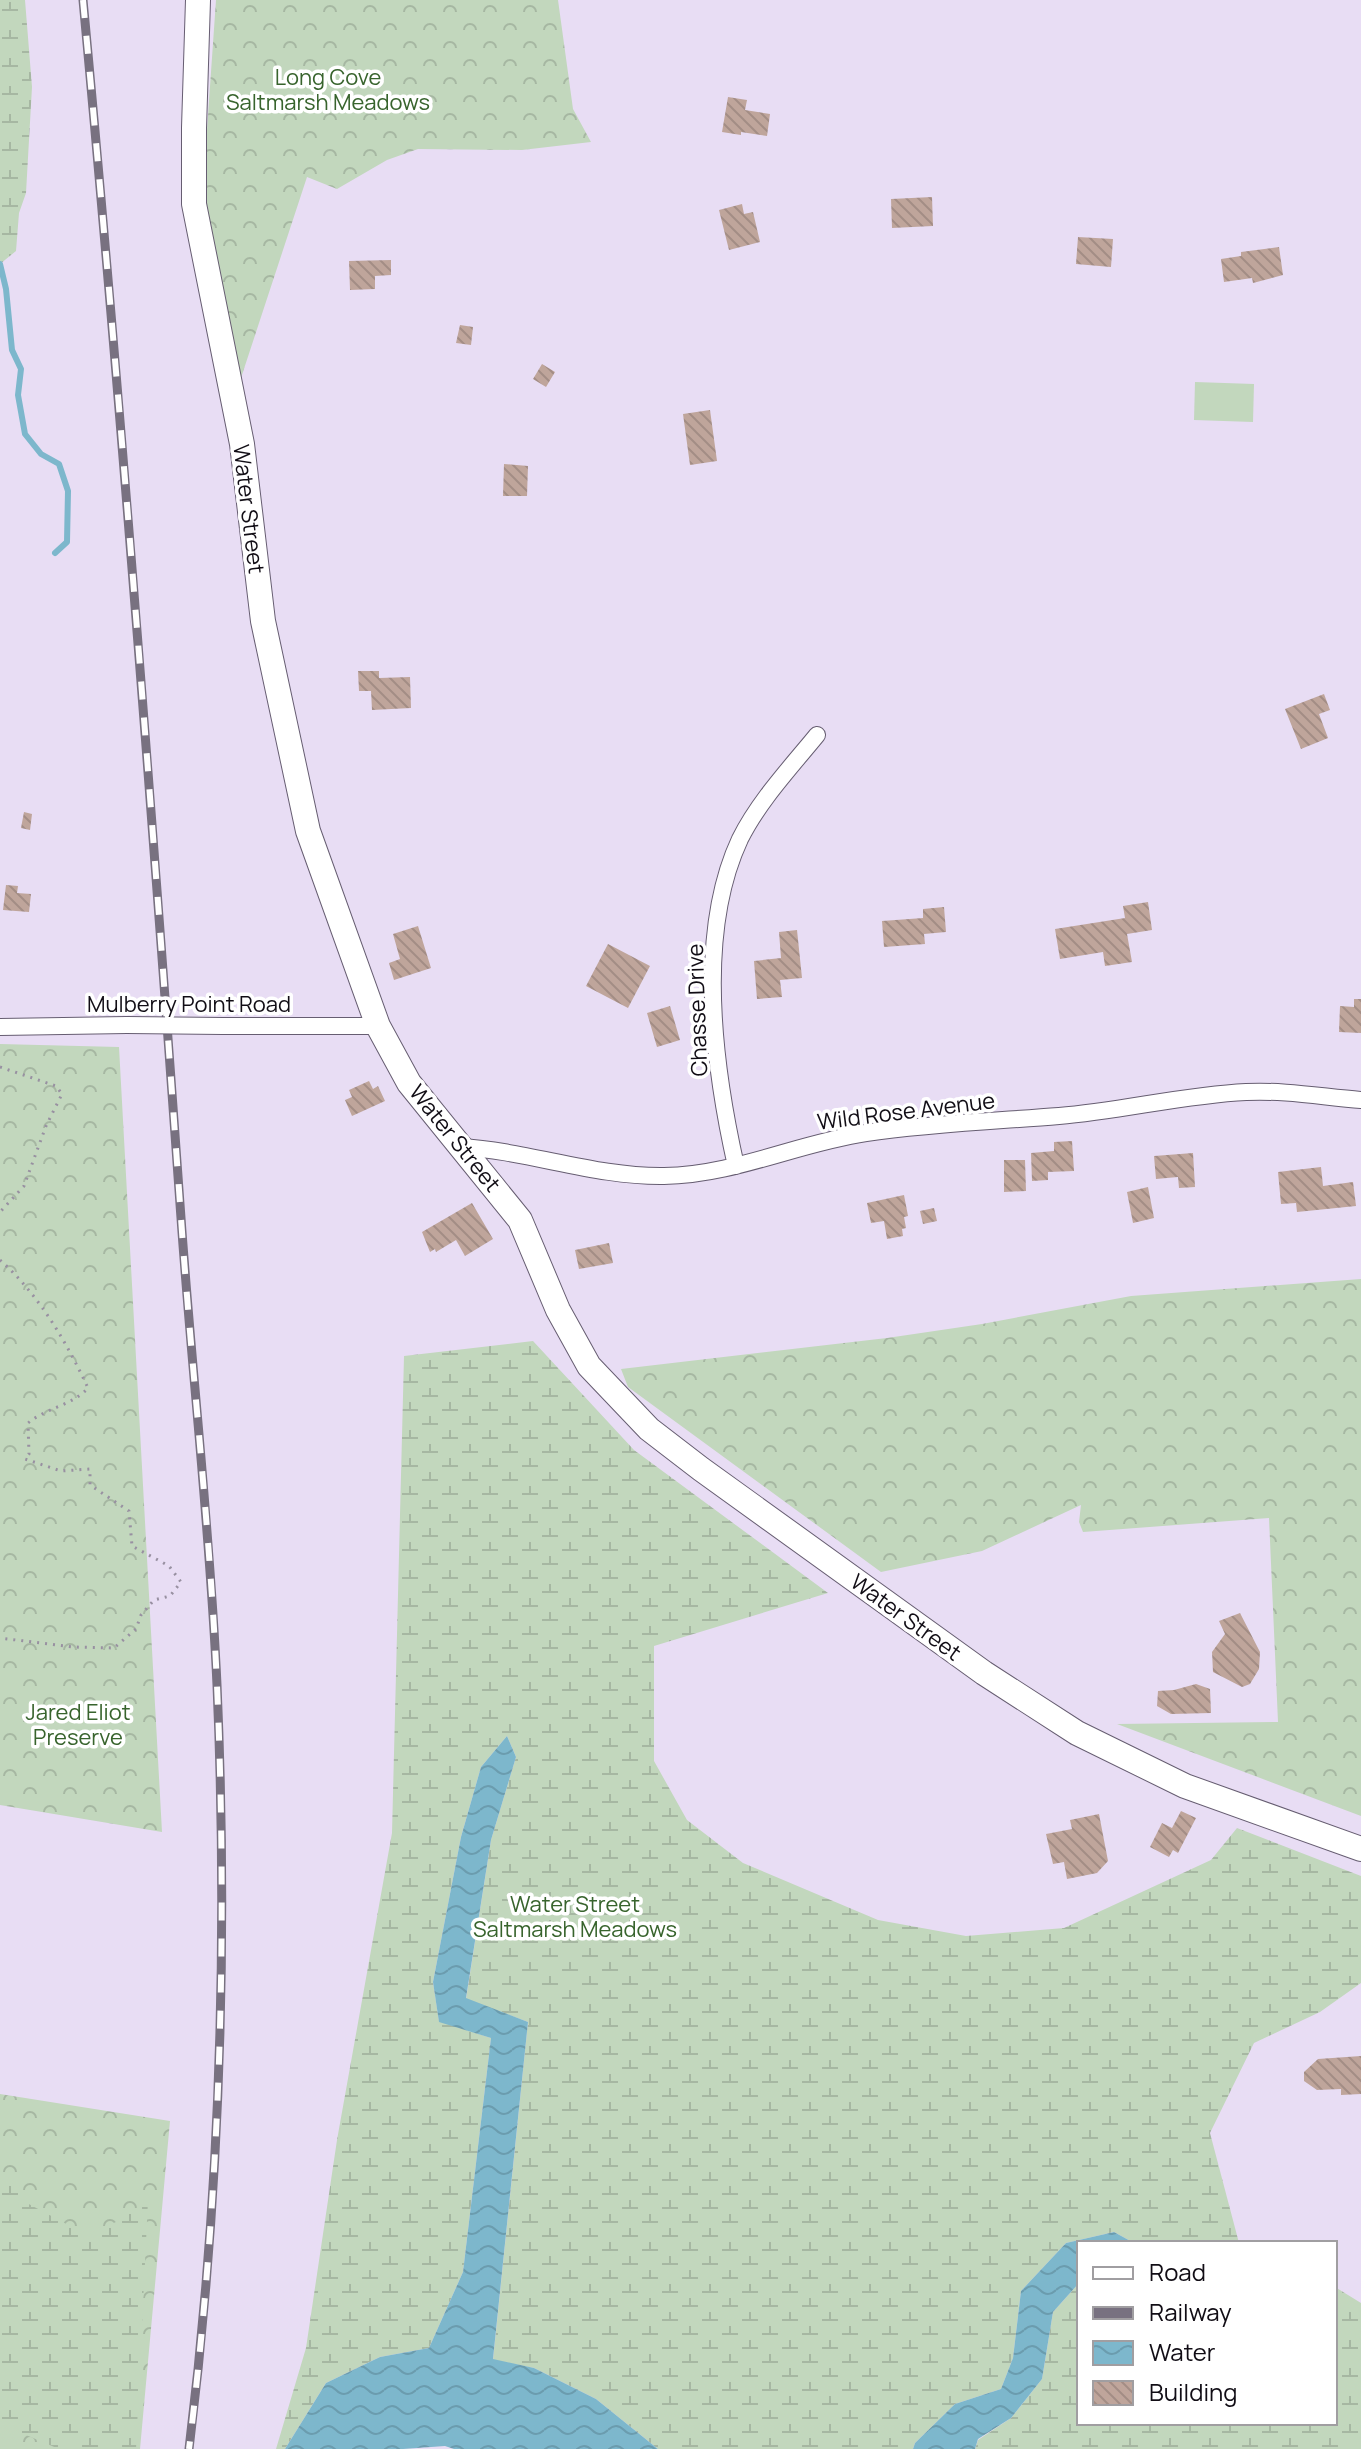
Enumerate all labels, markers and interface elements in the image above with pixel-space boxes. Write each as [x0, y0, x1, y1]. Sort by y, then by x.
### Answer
park label: Long Cove Saltmarsh Meadows [226, 62, 430, 117]
street label: Water Street [226, 443, 272, 576]
street label: Chasse Drive [680, 943, 714, 1077]
street label: Mulberry Point Road [87, 989, 291, 1019]
street label: Water Street [402, 1078, 508, 1198]
street label: Wild Rose Avenue [815, 1085, 997, 1137]
street label: Water Street [845, 1567, 968, 1667]
park label: Jared Eliot Preserve [25, 1697, 131, 1752]
park label: Water Street Saltmarsh Meadows [473, 1889, 677, 1944]
legend [1077, 2241, 1337, 2425]
text: Road [1149, 2255, 1206, 2288]
text: Railway [1149, 2295, 1232, 2328]
text: Water [1149, 2335, 1216, 2368]
text: Building [1149, 2375, 1237, 2408]

